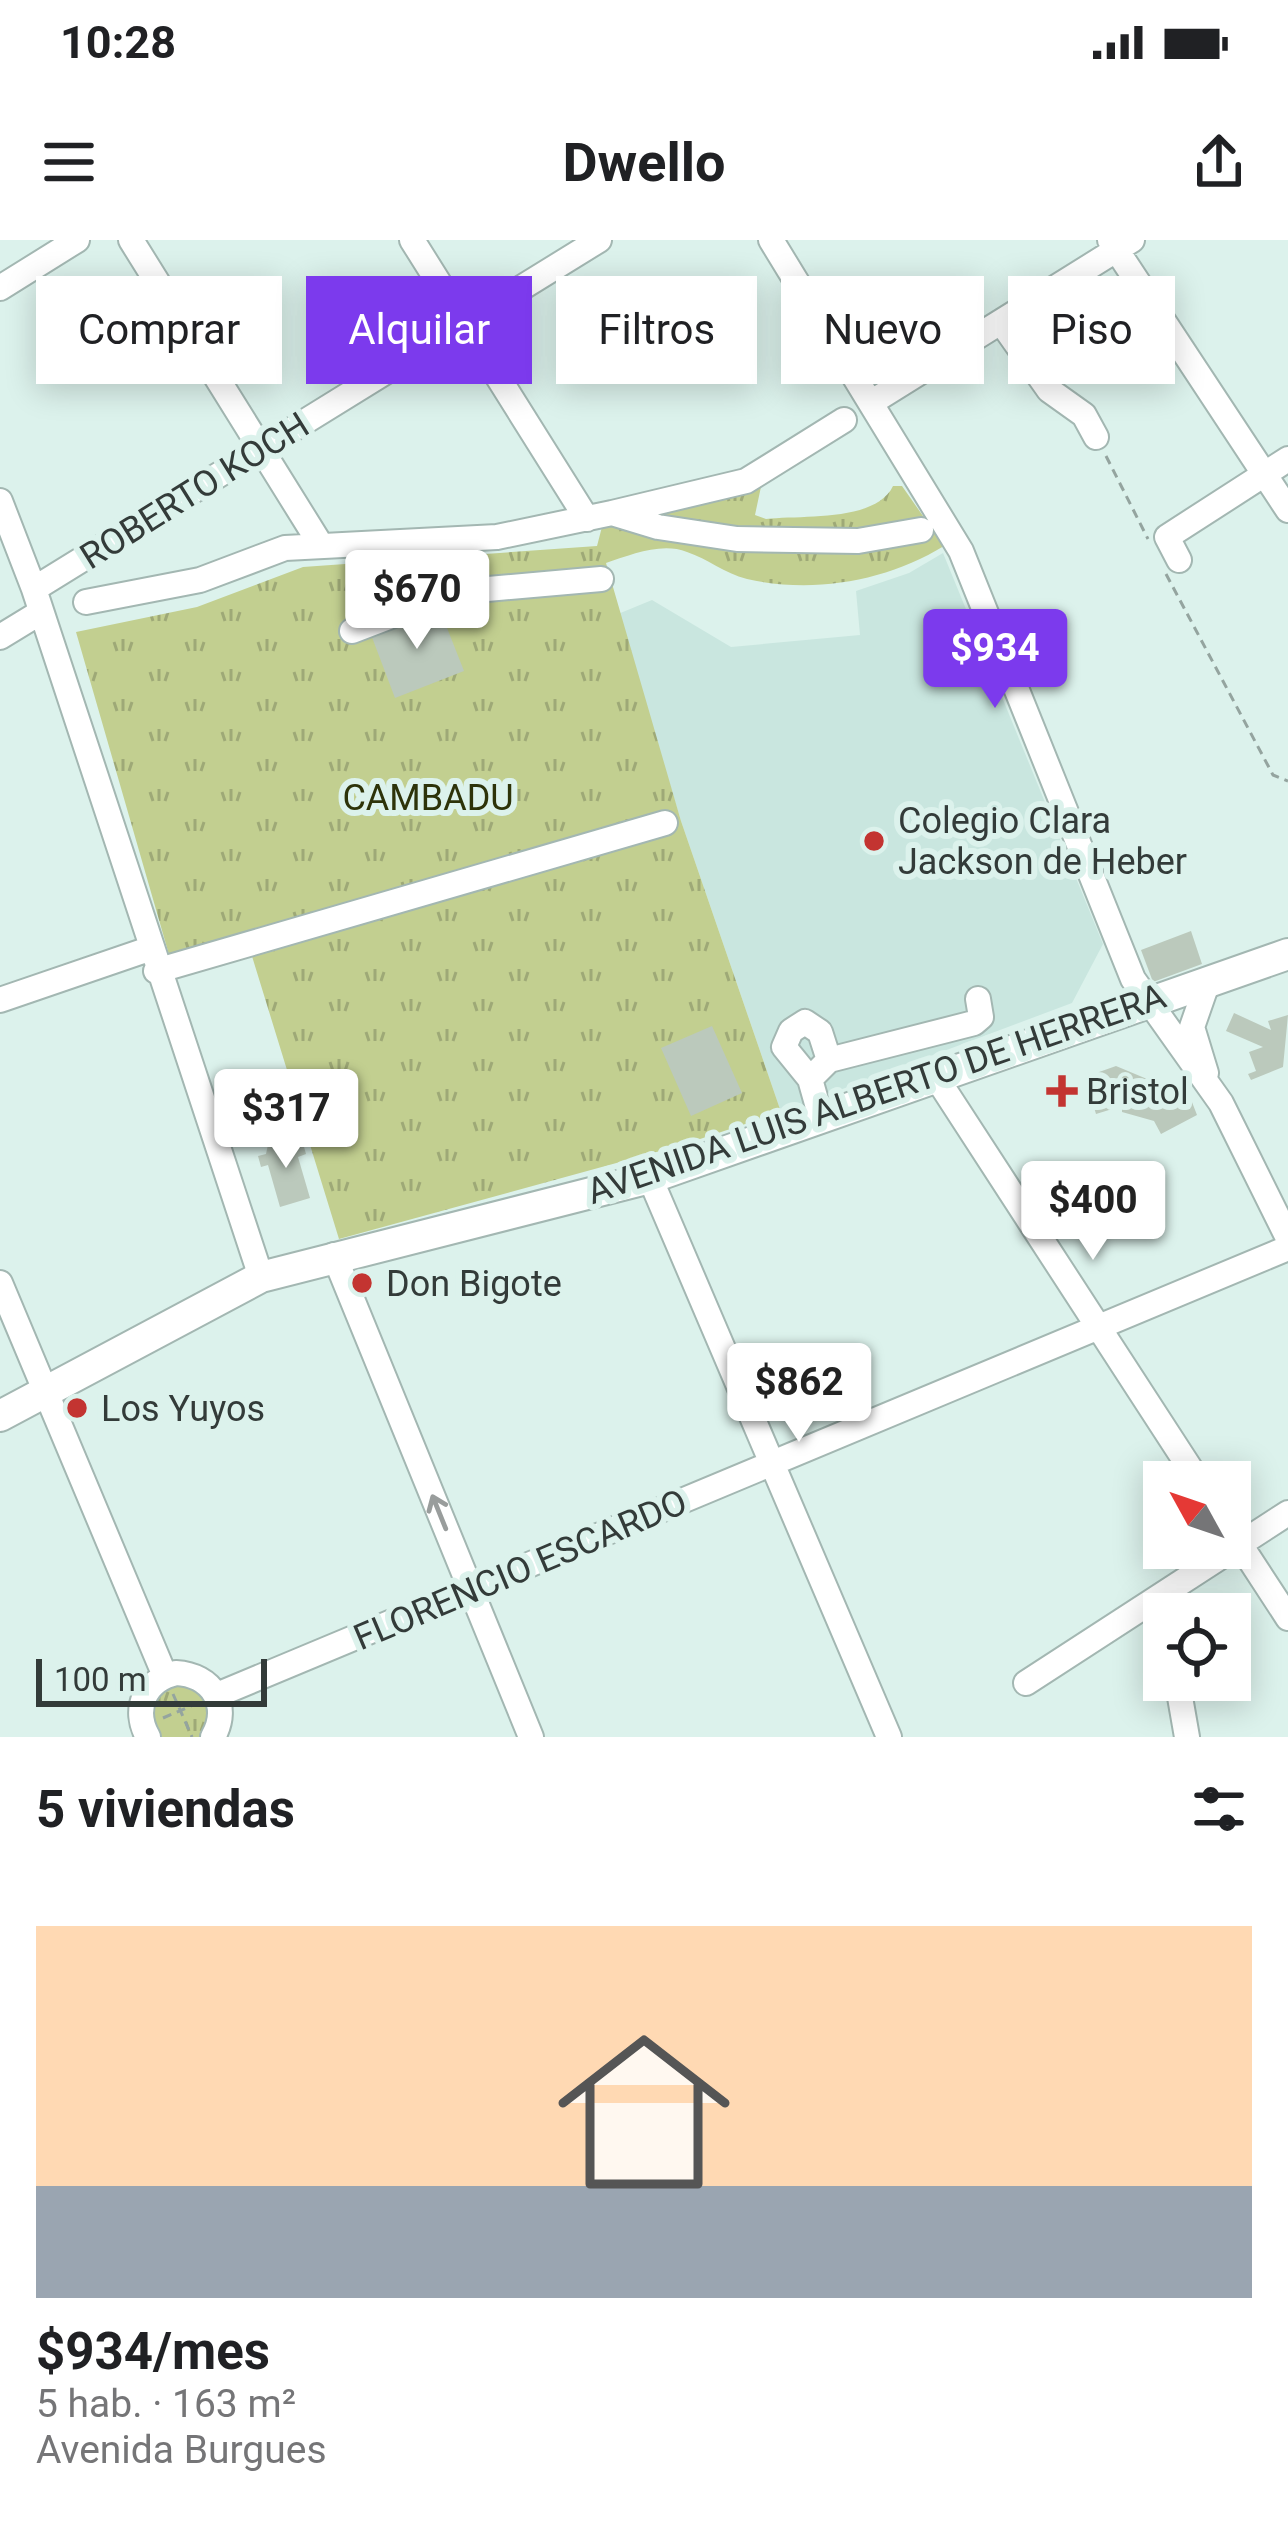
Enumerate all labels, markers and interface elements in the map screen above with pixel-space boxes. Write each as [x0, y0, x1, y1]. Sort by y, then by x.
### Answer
text: 10:28 [60, 16, 176, 69]
icon: menu [36, 129, 102, 195]
icon: share [1186, 129, 1252, 195]
text: Dwello [563, 131, 725, 194]
chip: Comprar [36, 276, 282, 384]
chip: Alquilar [306, 276, 532, 384]
chip: Filtros [556, 276, 757, 384]
chip: Nuevo [781, 276, 984, 384]
chip: Piso [1008, 276, 1175, 384]
street label: ROBERTO KOCH [73, 404, 316, 578]
pin: $670 [346, 550, 488, 652]
text: $670 [372, 566, 462, 612]
pin: $934 [924, 609, 1066, 711]
text: $934 [950, 625, 1040, 671]
park label: CAMBADU [342, 777, 514, 819]
place label: Colegio Clara Jackson de Heber [898, 800, 1187, 883]
marker: Colegio Clara Jackson de Heber [861, 828, 887, 854]
street label: AVENIDA LUIS ALBERTO DE HERRERA [581, 975, 1172, 1213]
pin: $317 [215, 1069, 357, 1171]
place label: Bristol [1086, 1071, 1189, 1113]
marker: Bristol [1049, 1078, 1075, 1104]
text: $317 [241, 1085, 331, 1131]
pin: $400 [1022, 1161, 1164, 1263]
text: $400 [1048, 1177, 1138, 1223]
place label: Don Bigote [386, 1263, 562, 1305]
marker: Don Bigote [349, 1270, 375, 1296]
pin: $862 [728, 1343, 870, 1445]
text: $862 [754, 1359, 844, 1405]
place label: Los Yuyos [101, 1388, 265, 1430]
marker: Los Yuyos [64, 1395, 90, 1421]
north arrow [1143, 1461, 1251, 1569]
map controls [1143, 1461, 1251, 1701]
street label: FLORENCIO ESCARDO [348, 1481, 693, 1659]
one-way arrow [427, 1495, 448, 1532]
button: locate [1143, 1593, 1251, 1701]
scale bar [36, 1653, 267, 1706]
text: 100 m [54, 1660, 147, 1699]
icon: filters [1186, 1776, 1252, 1842]
text: 5 viviendas [36, 1780, 295, 1839]
icon: home [536, 2004, 752, 2220]
text: $934/mes [36, 2322, 270, 2381]
text: 5 hab. · 163 m² [36, 2381, 296, 2427]
text: Avenida Burgues [36, 2427, 327, 2473]

